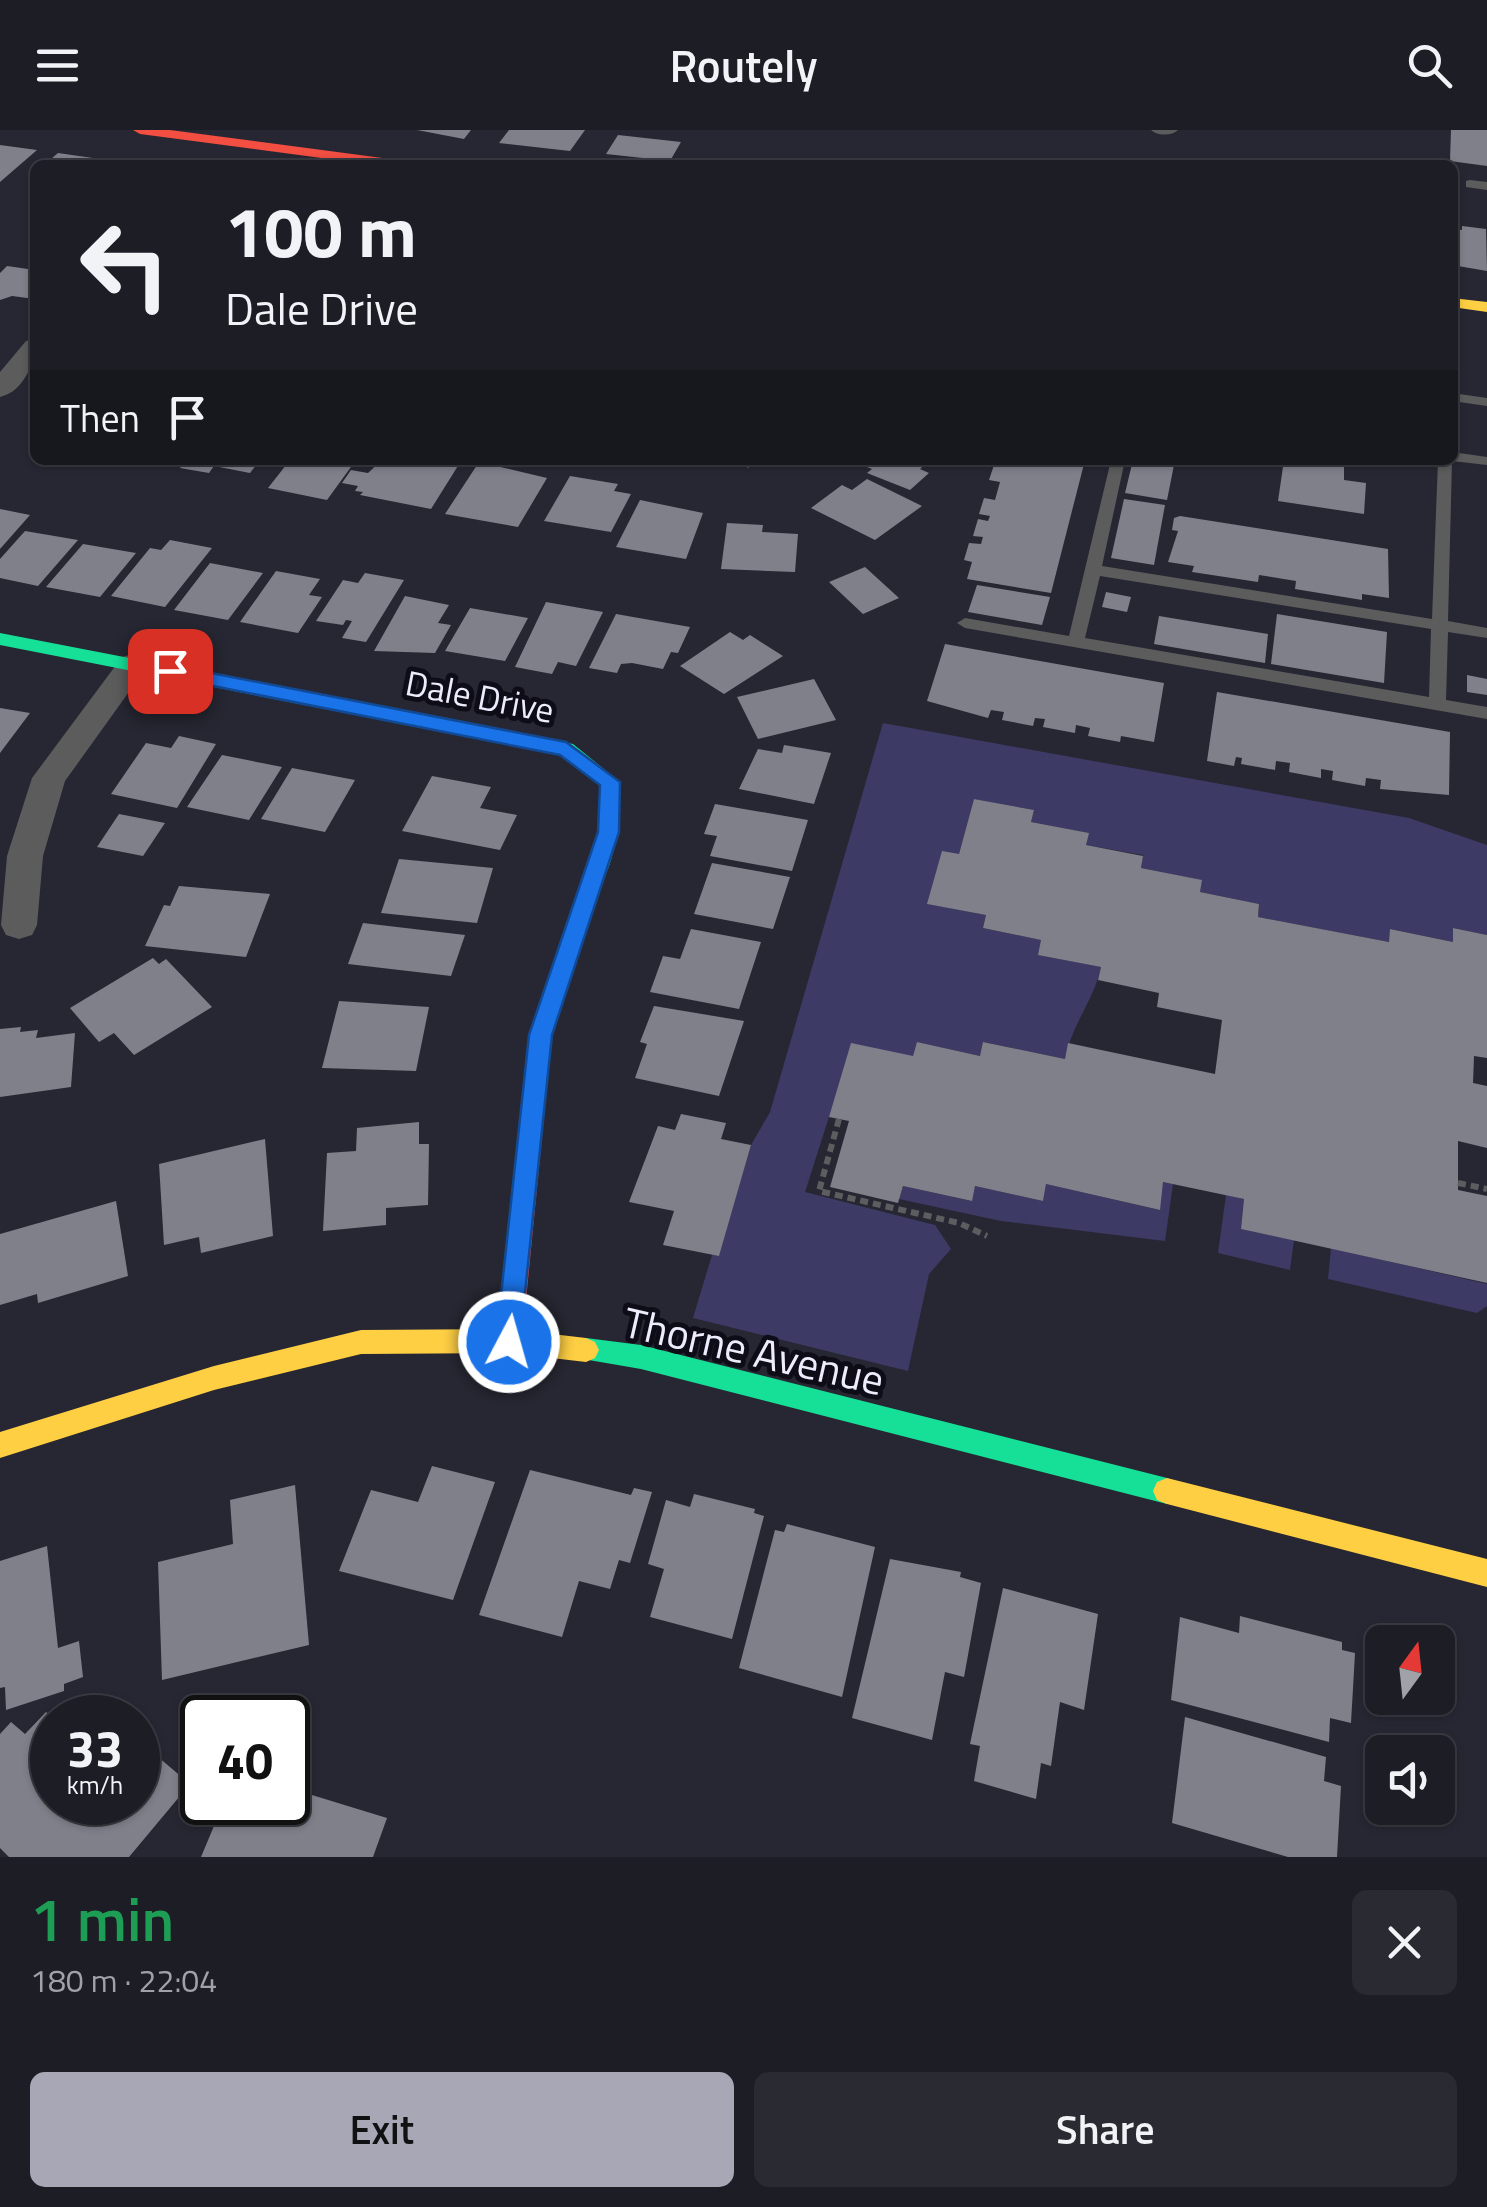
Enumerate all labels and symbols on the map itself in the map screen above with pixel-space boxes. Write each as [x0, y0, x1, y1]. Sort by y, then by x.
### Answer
pin [128, 629, 213, 714]
street label: Dale Drive [401, 655, 559, 737]
street label: Thorne Avenue [617, 1289, 891, 1411]
position arrow [457, 1290, 561, 1394]
north arrow [1365, 1625, 1455, 1715]
speed limit sign: 40 [180, 1695, 310, 1825]

